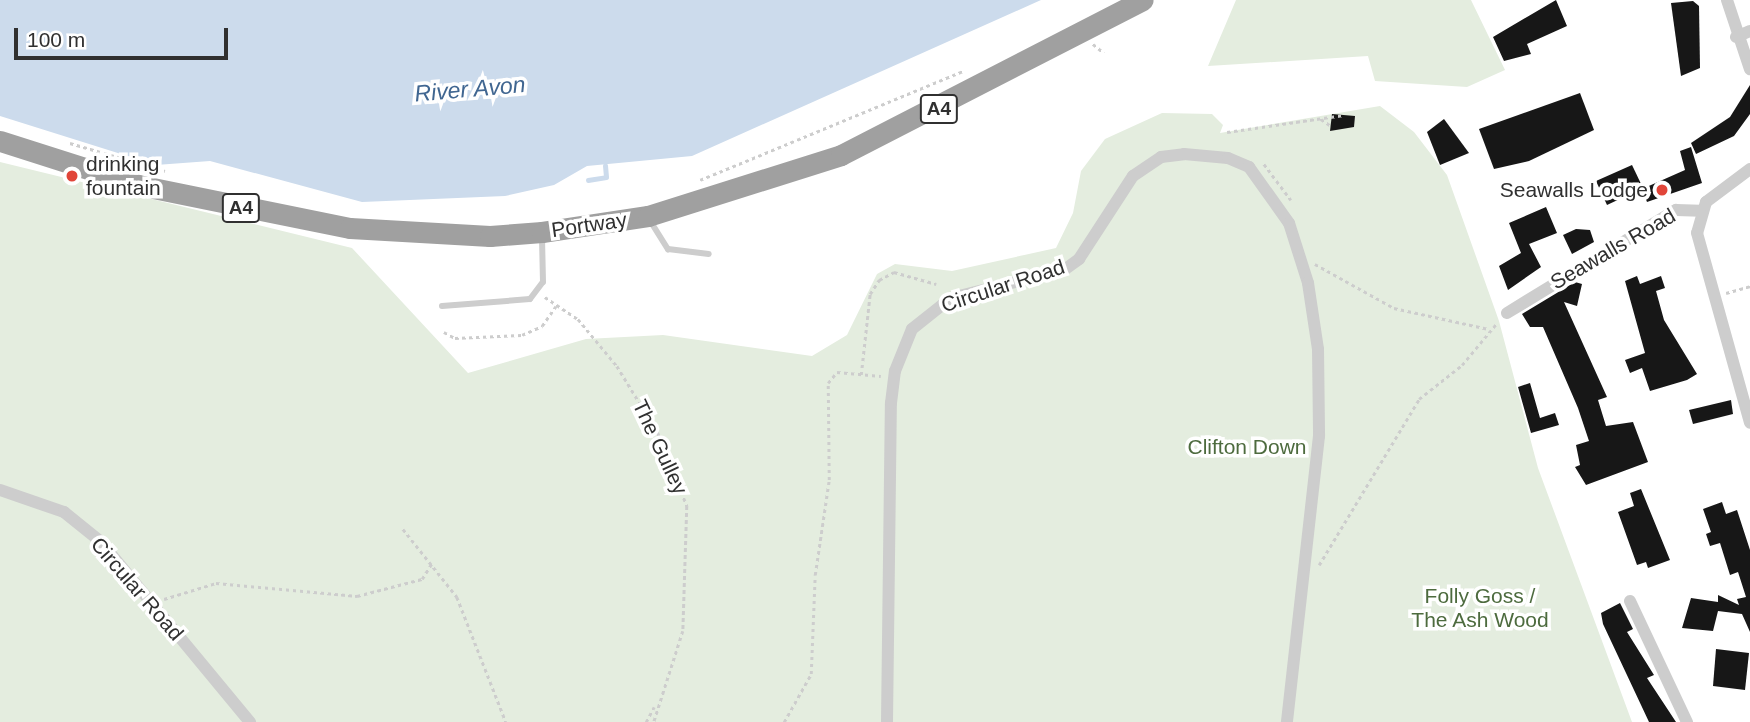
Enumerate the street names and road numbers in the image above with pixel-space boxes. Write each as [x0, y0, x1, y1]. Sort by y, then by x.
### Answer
road number: A4 [920, 94, 958, 124]
road number: A4 [222, 192, 260, 224]
street label: Seawalls Road [1546, 203, 1680, 295]
street label: Portway [550, 207, 628, 243]
street label: Circular Road [938, 254, 1068, 318]
street label: The Gulley [627, 396, 693, 498]
street label: Circular Road [85, 532, 189, 646]

